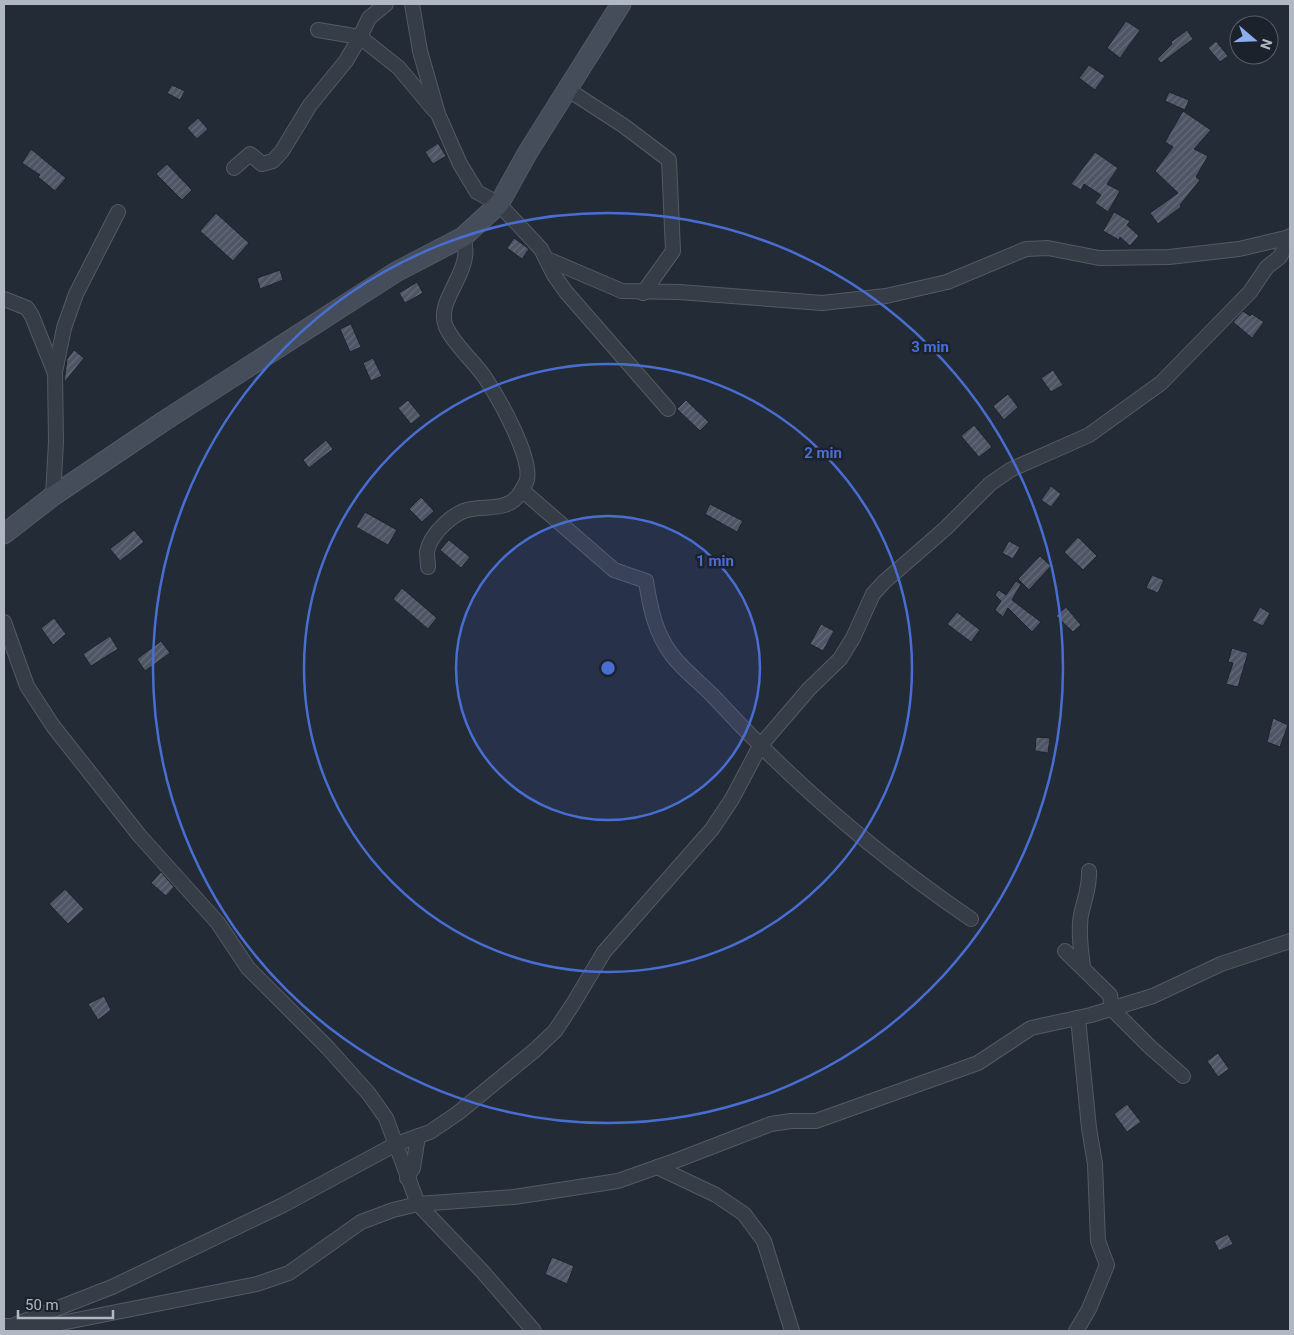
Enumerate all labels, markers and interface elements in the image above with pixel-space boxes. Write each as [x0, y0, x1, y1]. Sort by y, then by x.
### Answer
north arrow [1229, 15, 1279, 65]
text: N [1257, 37, 1275, 52]
text: 3 min [911, 338, 949, 356]
text: 2 min [804, 444, 842, 462]
text: 1 min [696, 552, 734, 570]
centre of rings [599, 659, 617, 677]
scale bar [18, 1288, 112, 1320]
text: 50 m [25, 1296, 59, 1314]

